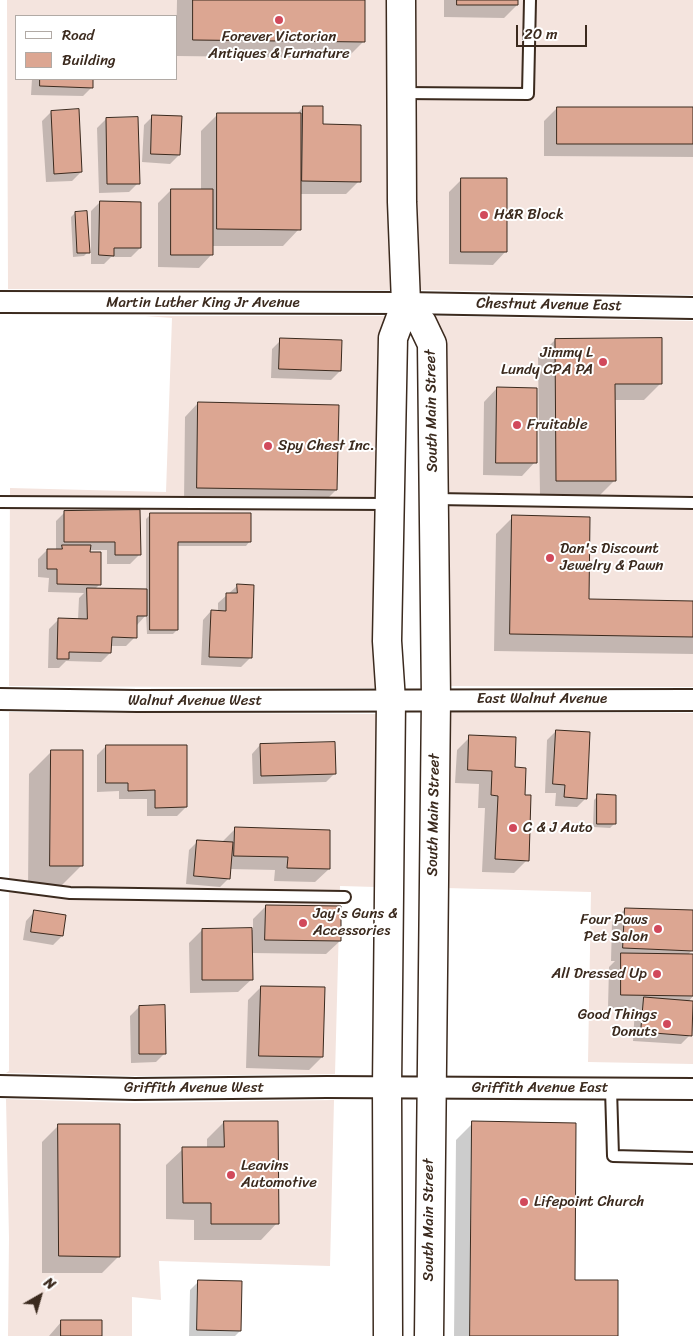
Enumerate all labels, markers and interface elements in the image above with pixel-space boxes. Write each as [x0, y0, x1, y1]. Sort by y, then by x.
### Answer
marker: Forever Victorian Antiques & Furnature [273, 14, 285, 26]
legend [15, 15, 178, 80]
scale bar [518, 15, 589, 47]
text: 20 m [524, 21, 558, 47]
text: Road [62, 22, 94, 48]
place label: Forever Victorian Antiques & Furnature [208, 28, 350, 63]
text: Building [62, 47, 116, 73]
place label: H&R Block [494, 206, 564, 224]
marker: H&R Block [478, 209, 490, 221]
street label: Martin Luther King Jr Avenue [106, 294, 300, 312]
street label: Chestnut Avenue East [476, 295, 622, 315]
place label: Jimmy L Lundy CPA PA [501, 344, 593, 379]
street label: South Main Street [422, 349, 442, 473]
marker: Jimmy L Lundy CPA PA [597, 356, 609, 368]
place label: Fruitable [527, 416, 588, 434]
marker: Fruitable [511, 419, 523, 431]
place label: Spy Chest Inc. [278, 437, 375, 455]
marker: Spy Chest Inc. [262, 440, 274, 452]
place label: Dan's Discount Jewelry & Pawn [560, 540, 663, 575]
marker: Dan's Discount Jewelry & Pawn [544, 552, 556, 564]
street label: East Walnut Avenue [477, 690, 607, 708]
street label: Walnut Avenue West [128, 692, 262, 710]
street label: South Main Street [424, 753, 444, 877]
place label: C & J Auto [523, 819, 593, 837]
marker: C & J Auto [507, 822, 519, 834]
place label: Jay's Guns & Accessories [313, 905, 398, 940]
place label: Four Paws Pet Salon [580, 911, 648, 946]
marker: Jay's Guns & Accessories [297, 917, 309, 929]
marker: Four Paws Pet Salon [652, 923, 664, 935]
place label: All Dressed Up [551, 965, 647, 983]
marker: All Dressed Up [651, 968, 663, 980]
place label: Good Things Donuts [578, 1006, 657, 1041]
marker: Good Things Donuts [661, 1018, 673, 1030]
street label: Griffith Avenue West [124, 1079, 264, 1097]
street label: Griffith Avenue East [472, 1079, 608, 1097]
place label: Leavins Automotive [241, 1157, 317, 1192]
street label: South Main Street [420, 1159, 438, 1281]
marker: Leavins Automotive [225, 1169, 237, 1181]
place label: Lifepoint Church [534, 1193, 644, 1211]
marker: Lifepoint Church [518, 1196, 530, 1208]
north arrow [15, 1271, 65, 1321]
text: N [38, 1271, 61, 1297]

